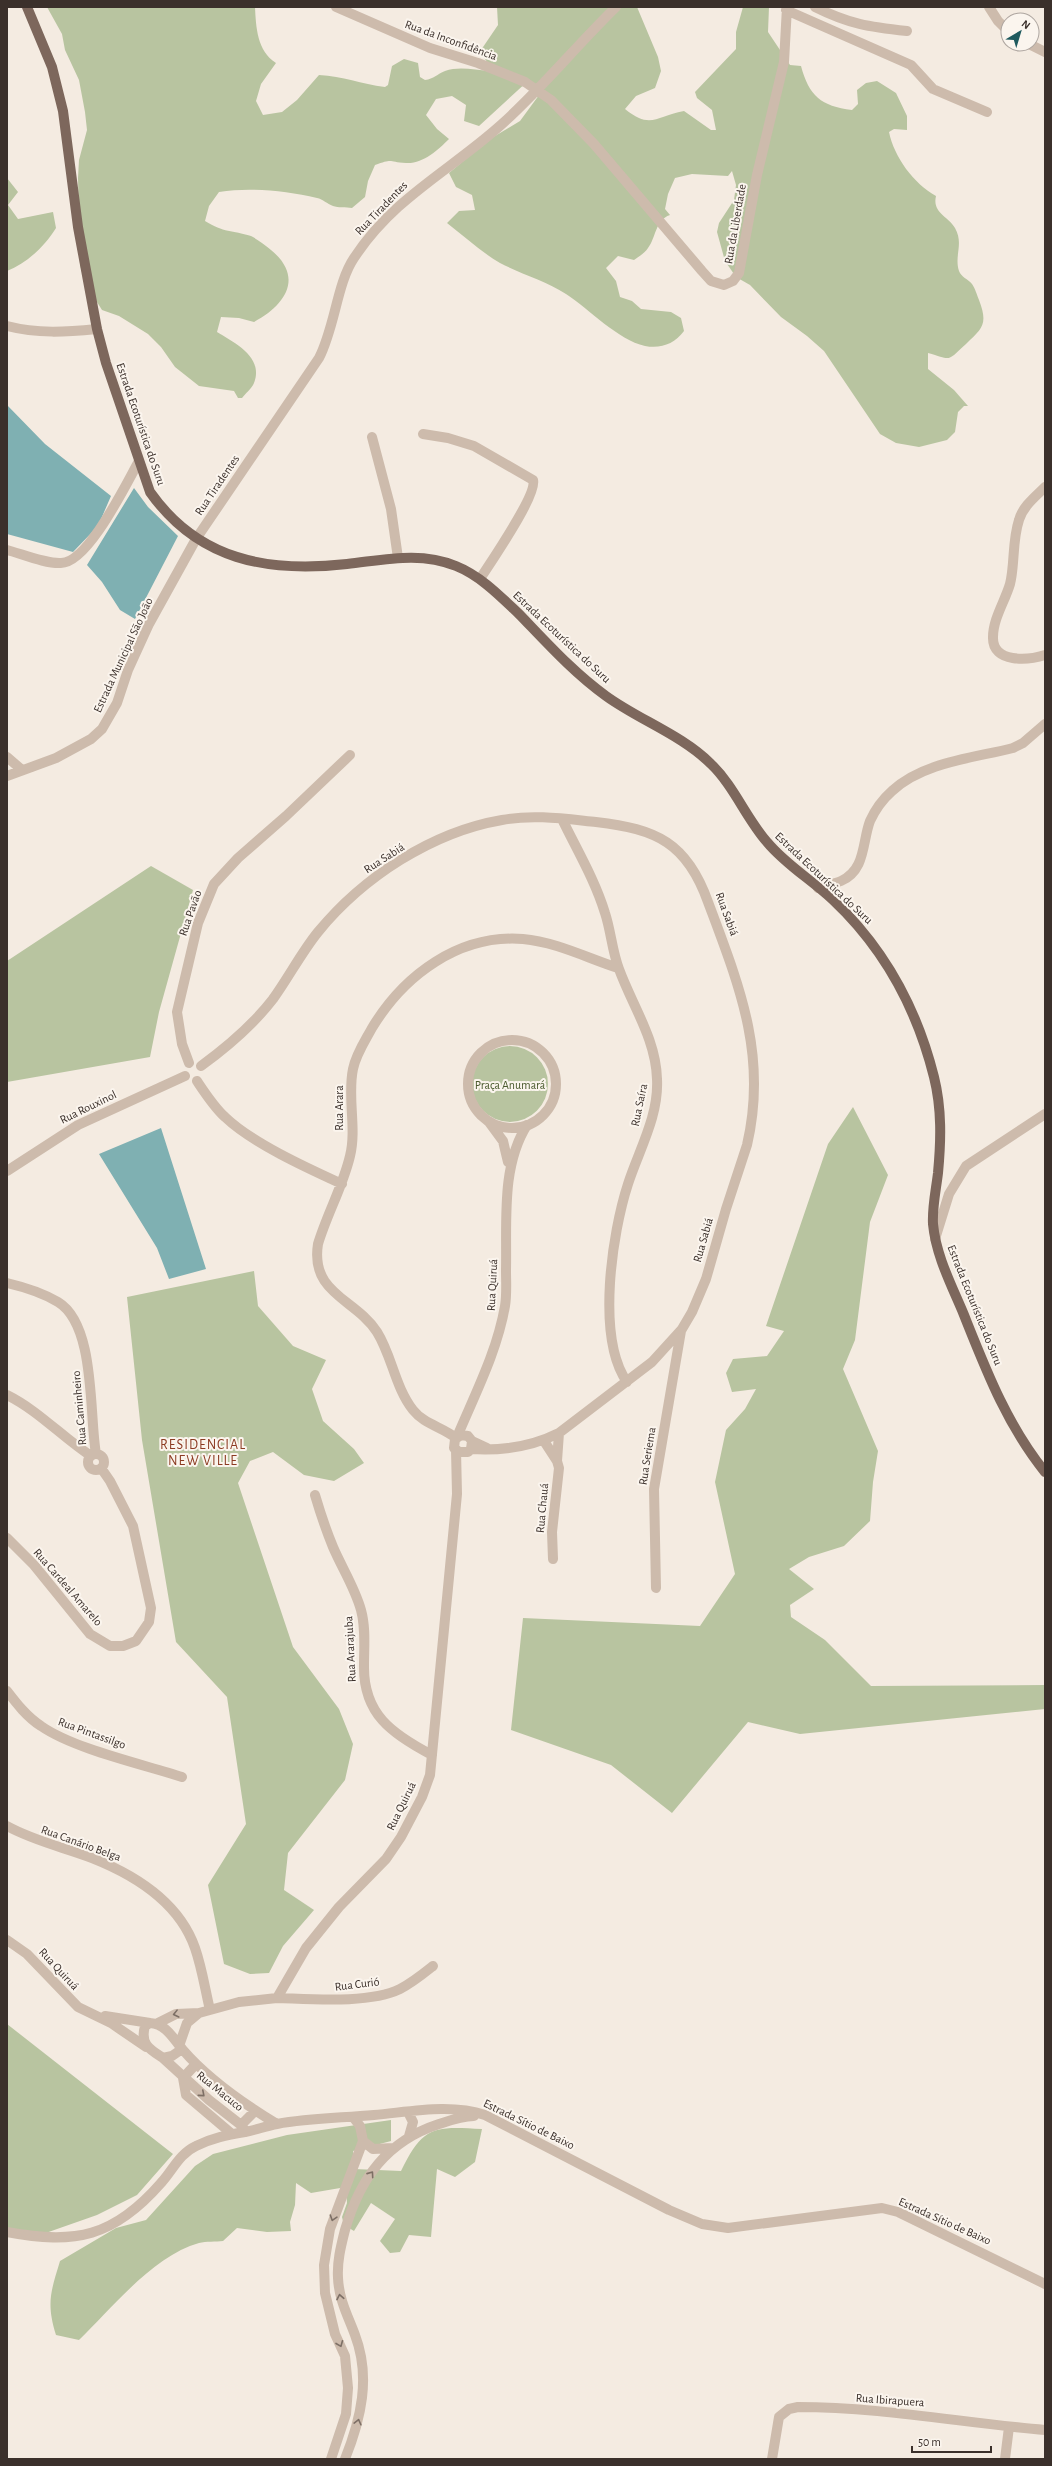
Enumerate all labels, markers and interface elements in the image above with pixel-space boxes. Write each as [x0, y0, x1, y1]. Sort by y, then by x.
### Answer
north arrow [1000, 12, 1040, 52]
street label: Rua da Inconfidência [403, 18, 499, 62]
text: N [1019, 18, 1032, 31]
street label: Rua Tiradentes [352, 179, 410, 237]
street label: Rua da Liberdade [722, 183, 748, 265]
street label: Estrada Ecoturística do Suru [114, 361, 168, 487]
street label: Rua Tiradentes [193, 453, 241, 517]
street label: Estrada Ecoturística do Suru [511, 589, 613, 685]
street label: Estrada Municipal São João [91, 596, 155, 714]
street label: Estrada Ecoturística do Suru [773, 830, 875, 926]
street label: Rua Sabiá [362, 840, 407, 875]
street label: Rua Pavão [177, 888, 203, 938]
street label: Rua Sabiá [714, 890, 741, 938]
park label: Praça Anumará [475, 1079, 546, 1091]
street label: Rua Saíra [629, 1082, 649, 1127]
street label: Rua Arara [333, 1085, 345, 1131]
street label: Rua Rouxinol [58, 1088, 118, 1126]
street label: Rua Sabiá [691, 1216, 715, 1264]
street label: Estrada Ecoturística do Suru [945, 1243, 1005, 1367]
street label: Rua Quiruá [485, 1258, 500, 1311]
street label: Rua Caminheiro [70, 1370, 88, 1446]
street label: Rua Seriema [636, 1426, 658, 1486]
district label: RESIDENCIAL NEW VILLE [160, 1438, 246, 1468]
street label: Rua Chauá [534, 1482, 550, 1533]
street label: Rua Cardeal Amarelo [31, 1546, 105, 1628]
street label: Rua Ararajuba [342, 1615, 359, 1682]
street label: Rua Pintassilgo [56, 1715, 128, 1751]
street label: Rua Quiruá [384, 1779, 419, 1833]
street label: Rua Canário Belga [39, 1823, 123, 1863]
street label: Rua Quiruá [36, 1946, 82, 1993]
street label: Rua Curió [334, 1975, 380, 1993]
one-way arrow [173, 2010, 180, 2018]
street label: Rua Macuco [194, 2069, 246, 2113]
one-way arrow [197, 2090, 204, 2097]
street label: Estrada Sítio de Baixo [482, 2097, 577, 2151]
one-way arrow [366, 2171, 373, 2178]
street label: Estrada Sítio de Baixo [897, 2195, 993, 2247]
one-way arrow [329, 2214, 338, 2221]
one-way arrow [337, 2294, 345, 2300]
one-way arrow [335, 2340, 343, 2348]
street label: Rua Ibirapuera [855, 2392, 925, 2408]
one-way arrow [353, 2419, 362, 2426]
scale bar [912, 2428, 991, 2454]
text: 50 m [918, 2436, 941, 2448]

